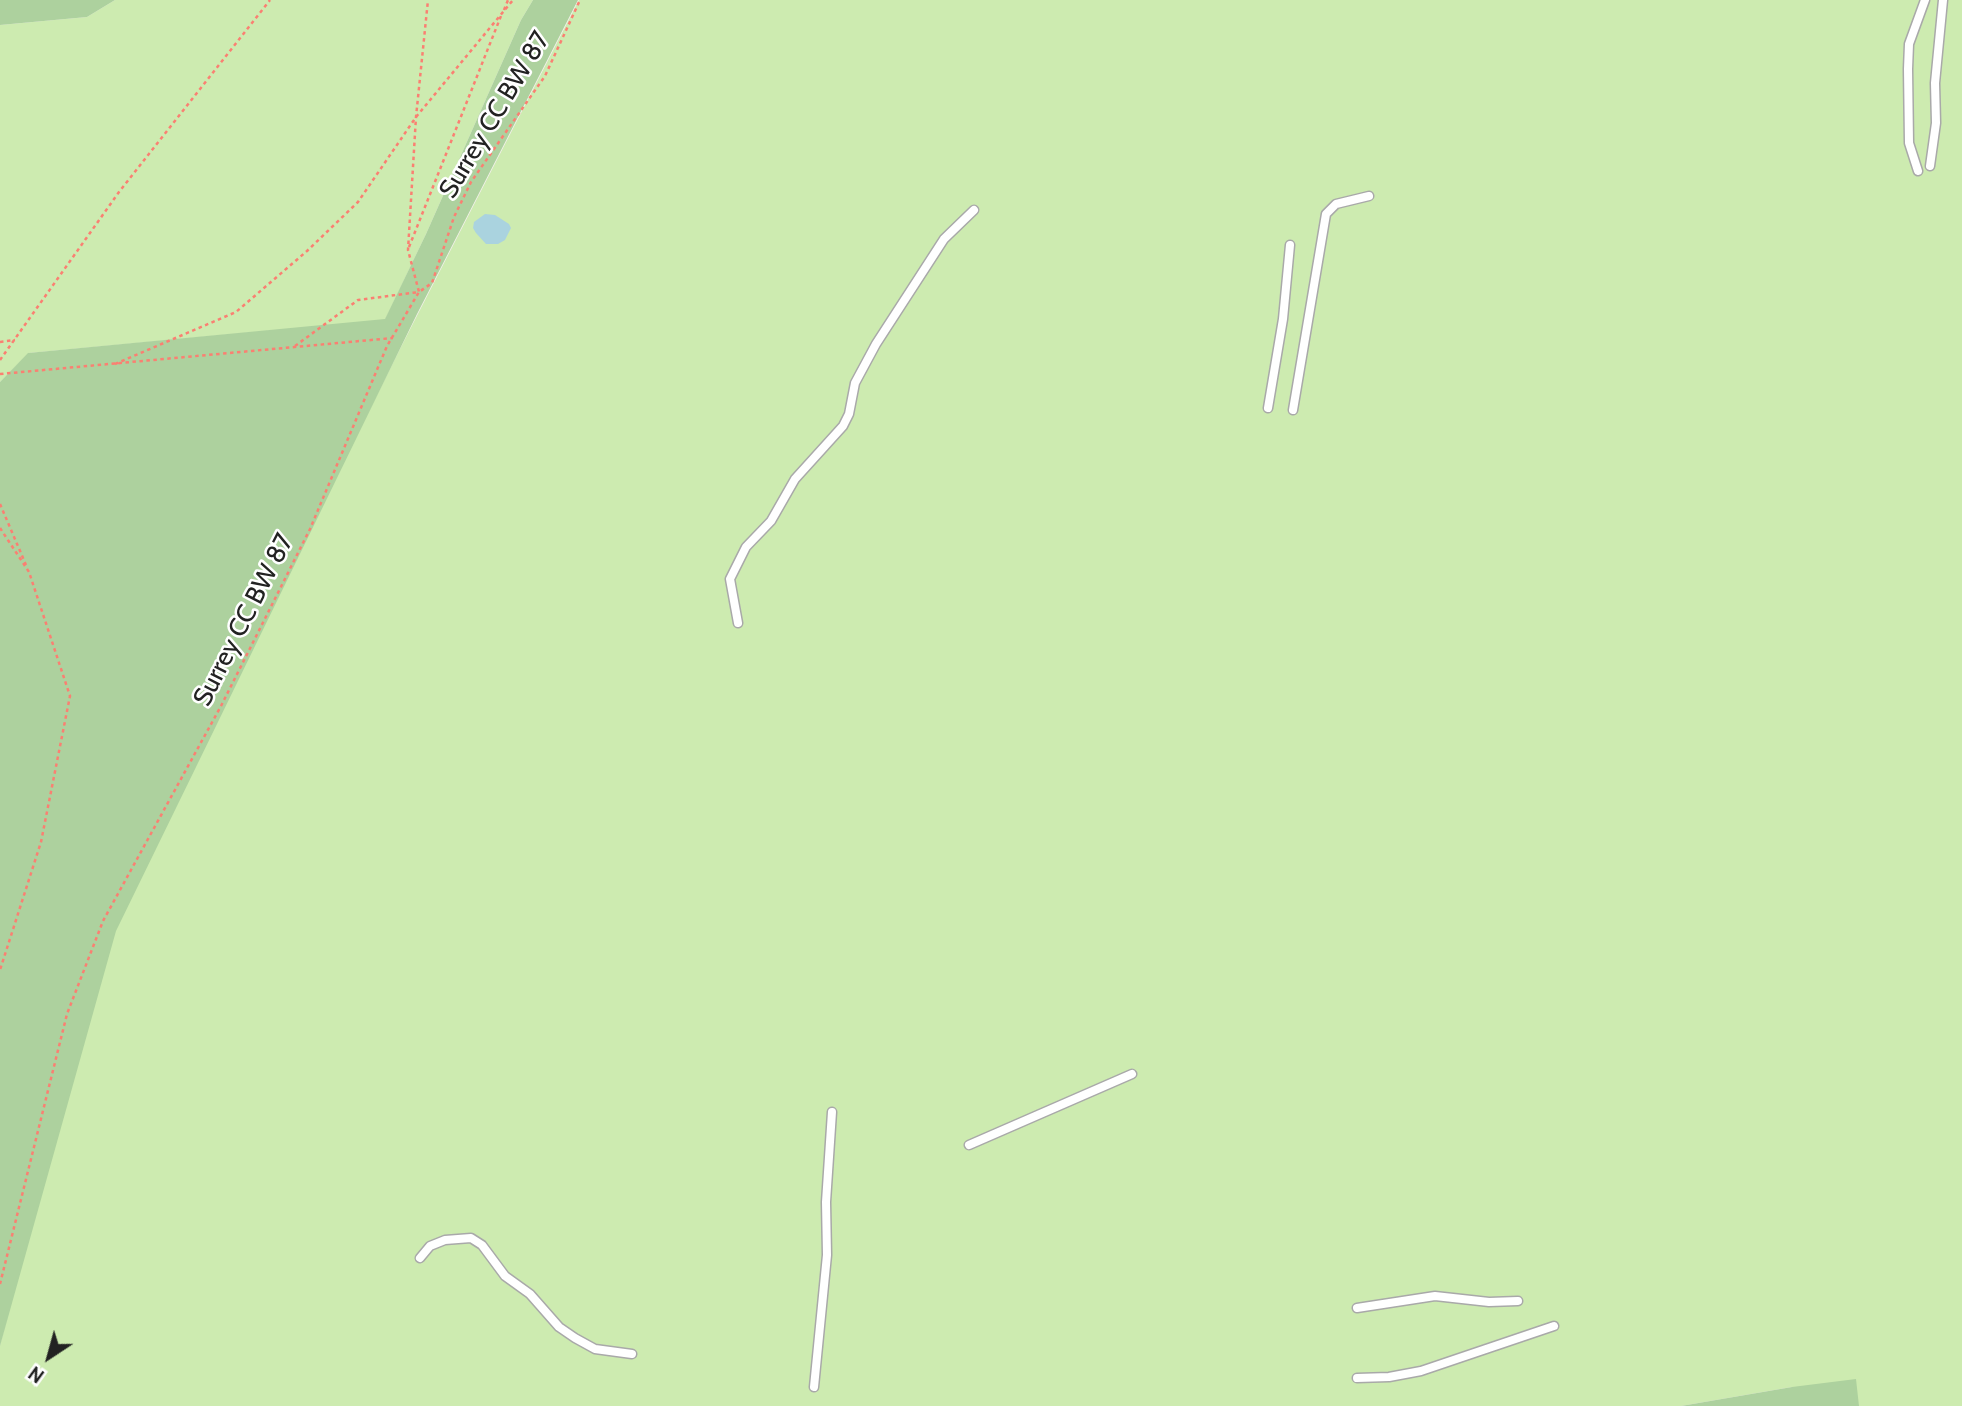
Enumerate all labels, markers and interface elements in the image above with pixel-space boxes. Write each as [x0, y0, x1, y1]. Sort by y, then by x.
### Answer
street label: Surrey CC BW 87 [433, 26, 557, 204]
street label: Surrey CC BW 87 [187, 529, 301, 711]
north arrow [14, 1322, 84, 1392]
text: N [24, 1361, 49, 1388]

